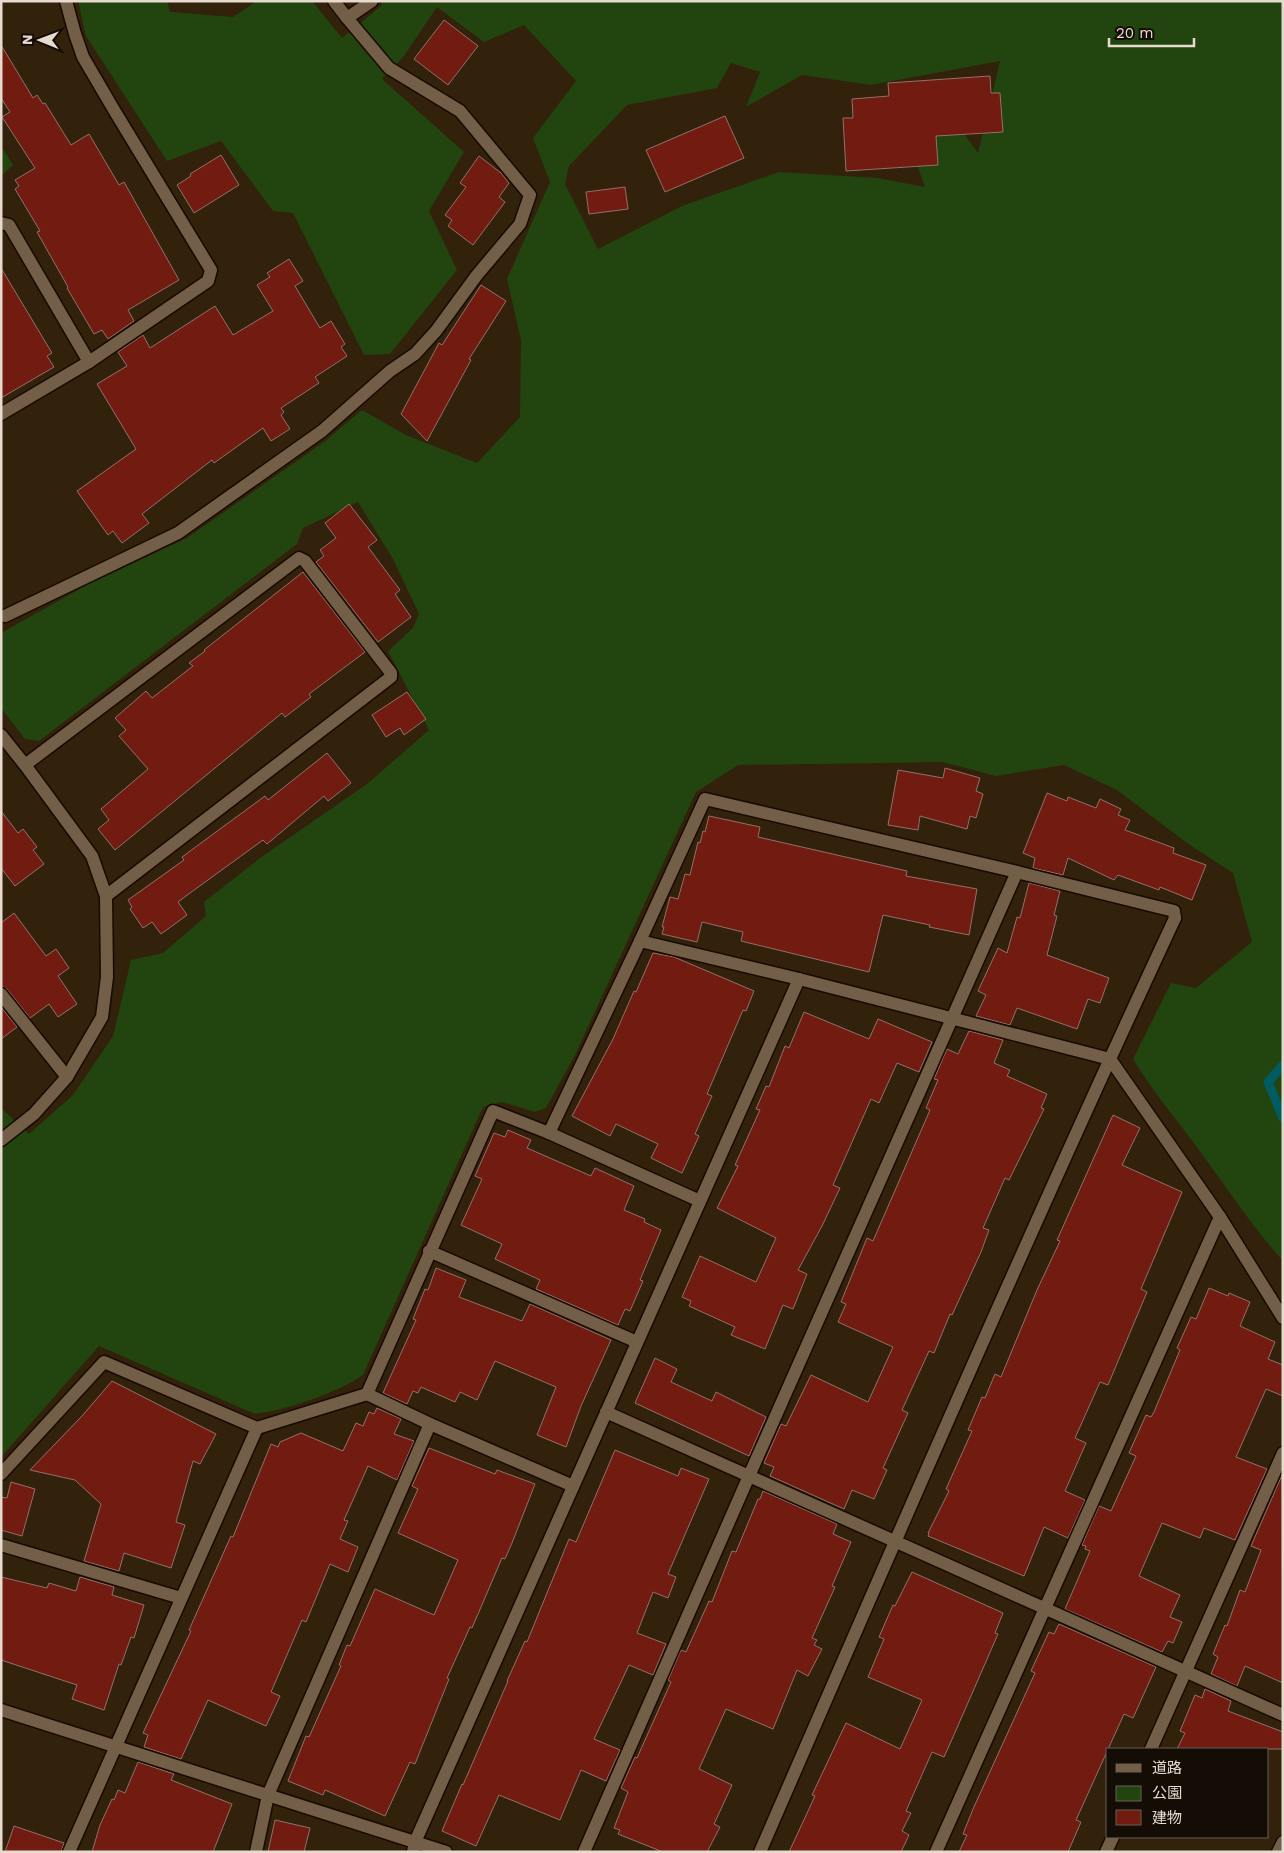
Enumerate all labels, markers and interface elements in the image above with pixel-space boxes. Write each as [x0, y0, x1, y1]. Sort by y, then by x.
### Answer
north arrow [15, 15, 65, 65]
scale bar [1109, 15, 1194, 47]
text: 20 m [1116, 24, 1154, 42]
text: N [19, 34, 35, 45]
legend [1106, 1748, 1269, 1838]
text: 道路 [1152, 1759, 1182, 1777]
text: 公園 [1152, 1784, 1182, 1802]
text: 建物 [1152, 1809, 1182, 1827]

